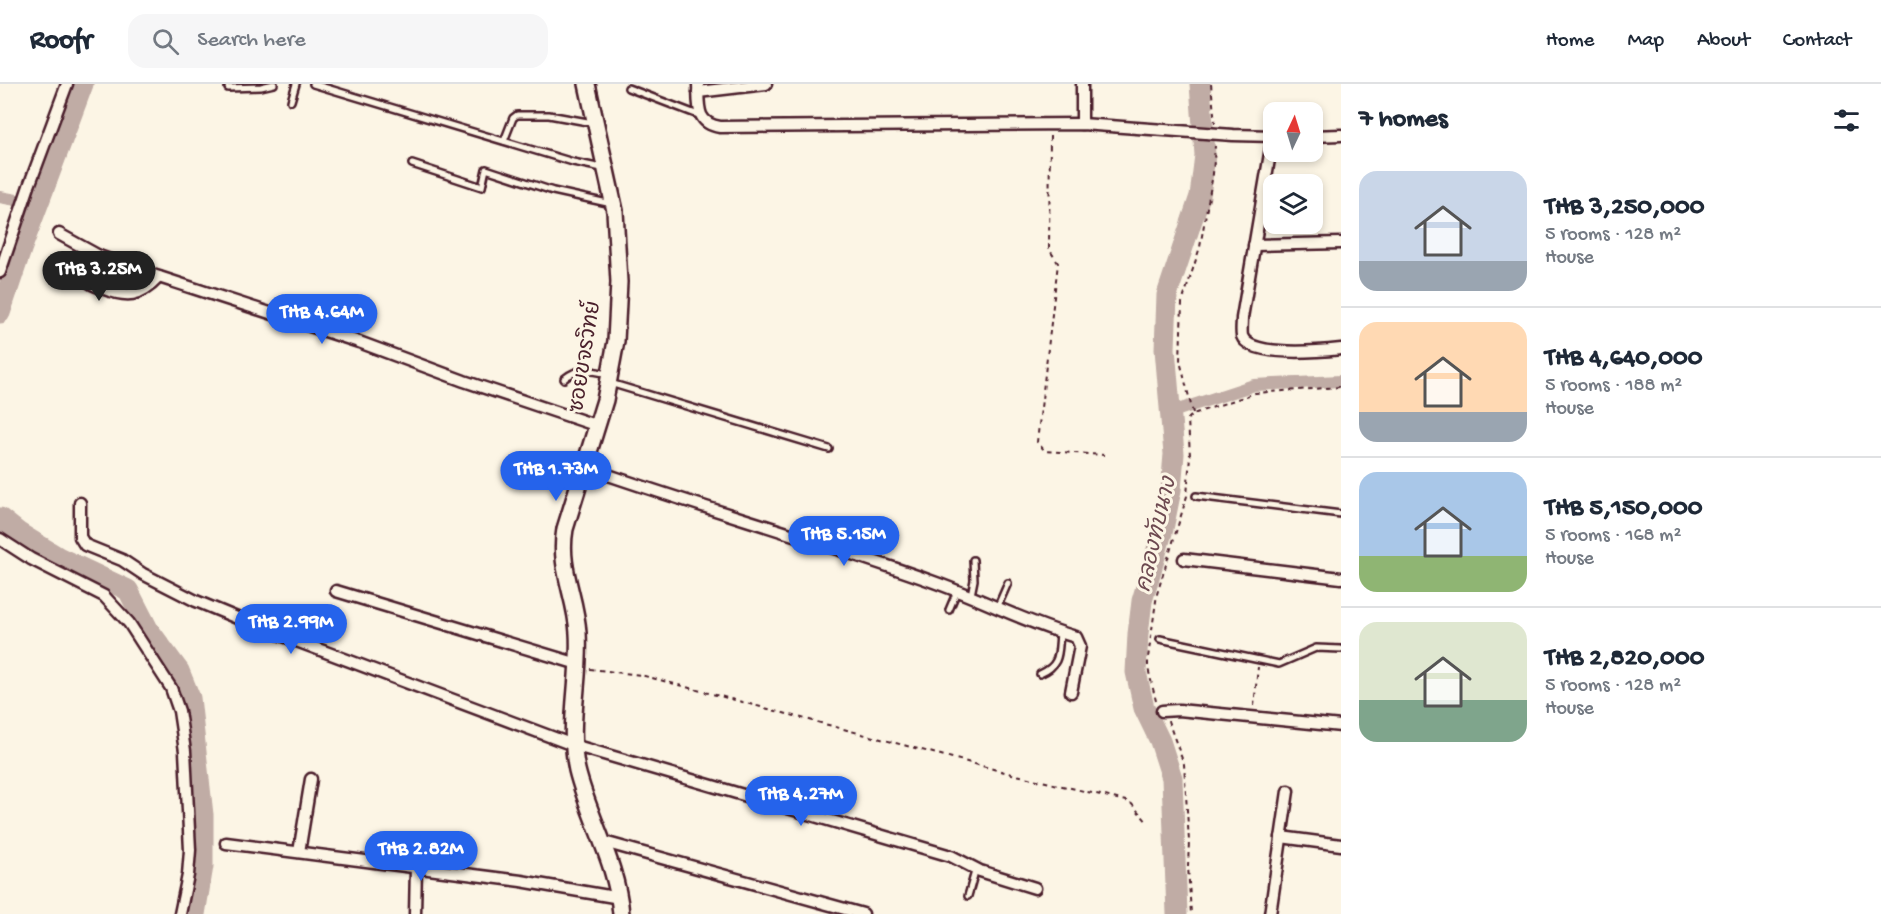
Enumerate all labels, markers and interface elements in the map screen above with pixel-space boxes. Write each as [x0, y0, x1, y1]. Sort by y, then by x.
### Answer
search box [128, 14, 548, 68]
text: Roofr [30, 25, 92, 58]
icon: search [149, 25, 182, 58]
text: Search here [197, 28, 306, 54]
text: Home [1546, 29, 1594, 54]
text: Map [1627, 29, 1664, 54]
text: About [1697, 29, 1750, 54]
text: Contact [1783, 29, 1851, 54]
north arrow [1263, 102, 1323, 162]
map controls [1263, 102, 1323, 234]
icon: filters [1830, 104, 1863, 137]
text: 7 homes [1359, 105, 1448, 136]
button: layers [1263, 174, 1323, 234]
text: THB 3,250,000 [1545, 193, 1705, 224]
icon: home [1407, 195, 1479, 267]
text: 5 rooms · 128 m² [1545, 224, 1681, 247]
text: House [1545, 247, 1594, 270]
pin: THB 3.25M [30, 251, 168, 302]
text: THB 3.25M [57, 259, 141, 282]
pin: THB 4.64M [253, 294, 391, 345]
street label: ซอยขจรวิทย์ [562, 299, 608, 415]
text: THB 4.64M [280, 302, 364, 325]
text: THB 4,640,000 [1545, 344, 1702, 375]
icon: home [1407, 346, 1479, 418]
text: 5 rooms · 188 m² [1545, 375, 1682, 398]
text: House [1545, 398, 1594, 421]
pin: THB 1.73M [487, 451, 625, 502]
text: THB 1.73M [514, 459, 598, 482]
water label: คลองทับนาง [1129, 473, 1184, 595]
text: THB 5,150,000 [1545, 494, 1703, 525]
icon: home [1407, 496, 1479, 568]
pin: THB 5.15M [775, 516, 913, 567]
text: THB 5.15M [802, 524, 886, 547]
text: 5 rooms · 168 m² [1545, 525, 1681, 548]
text: House [1545, 548, 1594, 571]
pin: THB 2.99M [222, 604, 360, 655]
text: THB 2.99M [249, 612, 333, 635]
text: THB 2,820,000 [1545, 644, 1704, 675]
icon: home [1407, 646, 1479, 718]
text: 5 rooms · 128 m² [1545, 675, 1681, 698]
text: House [1545, 698, 1594, 721]
pin: THB 4.27M [732, 776, 870, 827]
text: THB 4.27M [759, 784, 843, 807]
pin: THB 2.82M [352, 831, 490, 882]
text: THB 2.82M [379, 839, 463, 862]

